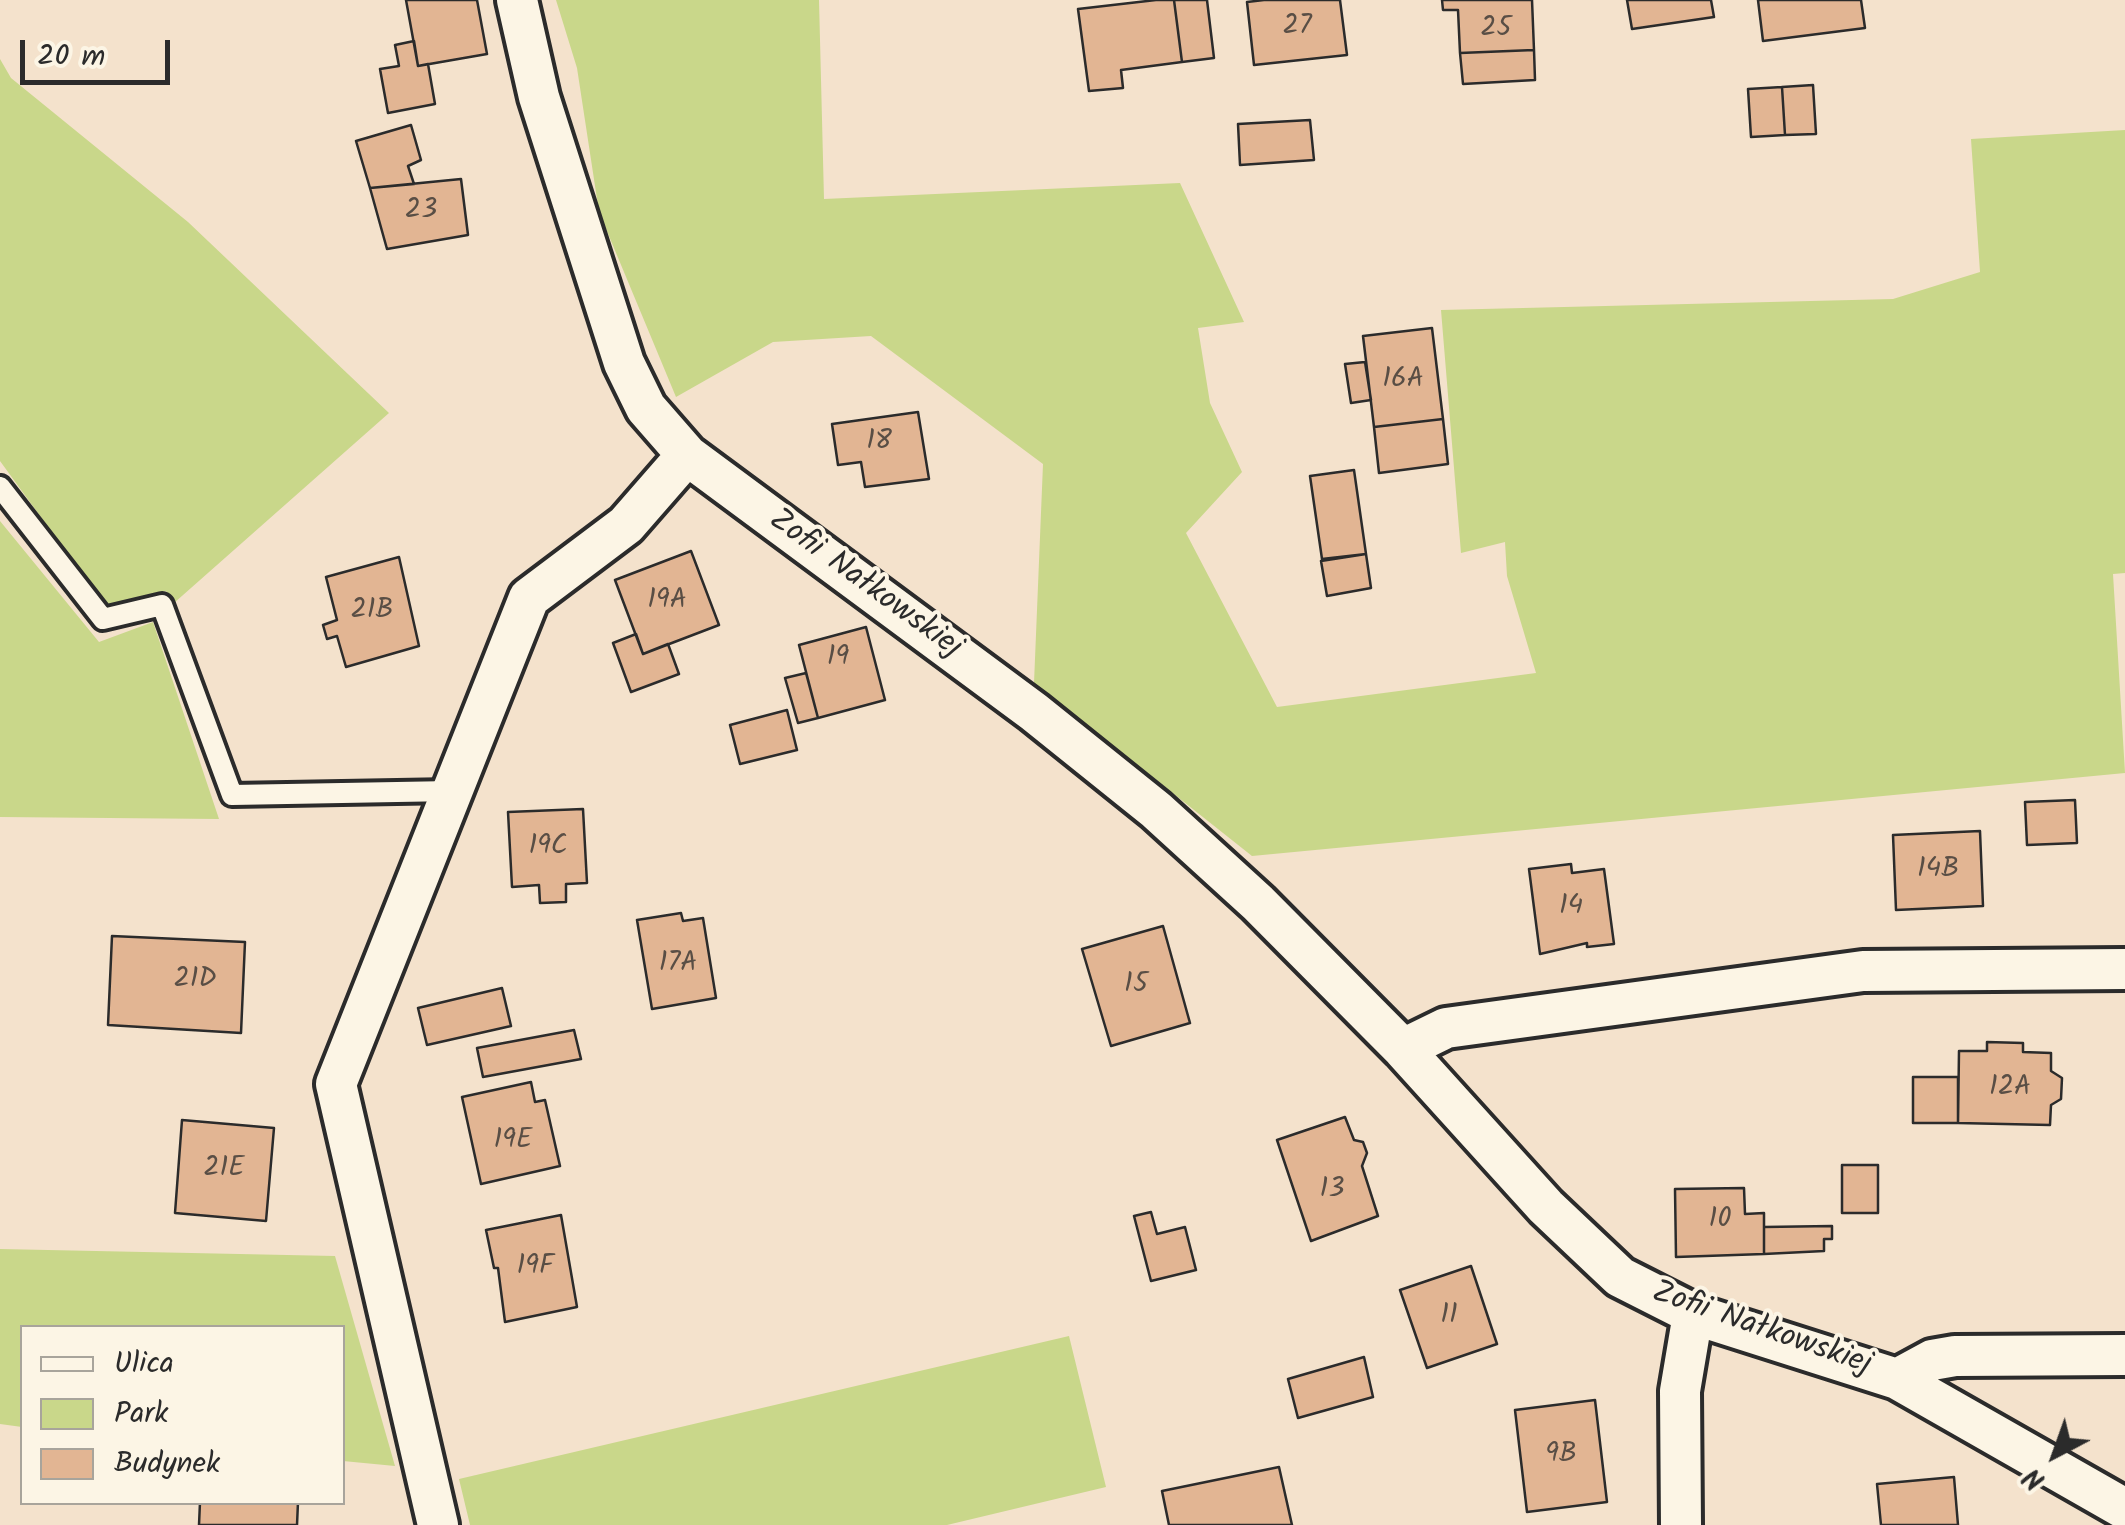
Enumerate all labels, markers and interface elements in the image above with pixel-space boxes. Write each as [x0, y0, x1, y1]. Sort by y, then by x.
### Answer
house number: 27 [1282, 11, 1312, 45]
house number: 25 [1480, 13, 1512, 47]
scale bar [25, 20, 175, 82]
text: 20 m [37, 33, 105, 81]
house number: 23 [405, 195, 437, 229]
house number: 16A [1382, 364, 1424, 398]
house number: 18 [866, 426, 892, 460]
street label: Zofii Nałkowskiej [760, 503, 968, 669]
house number: 19A [647, 585, 687, 619]
house number: 21B [351, 595, 393, 629]
house number: 19 [827, 642, 849, 676]
house number: 19C [528, 831, 568, 865]
house number: 14B [1917, 854, 1959, 888]
house number: 14 [1559, 891, 1583, 925]
house number: 17A [659, 948, 697, 982]
house number: 21D [173, 964, 217, 998]
house number: 15 [1124, 969, 1148, 1003]
house number: 12A [1989, 1072, 2031, 1106]
house number: 19E [494, 1125, 532, 1159]
house number: 21E [203, 1153, 245, 1187]
house number: 13 [1320, 1174, 1344, 1208]
house number: 10 [1709, 1204, 1731, 1238]
house number: 19F [516, 1251, 554, 1285]
street label: Zofii Nałkowskiej [1646, 1275, 1876, 1387]
house number: 11 [1440, 1300, 1458, 1334]
legend [20, 1325, 345, 1505]
text: Ulica [114, 1340, 174, 1388]
text: Park [114, 1390, 168, 1438]
north arrow [2005, 1405, 2105, 1505]
house number: 9B [1545, 1439, 1577, 1473]
text: Budynek [114, 1440, 220, 1488]
text: N [2014, 1455, 2056, 1501]

